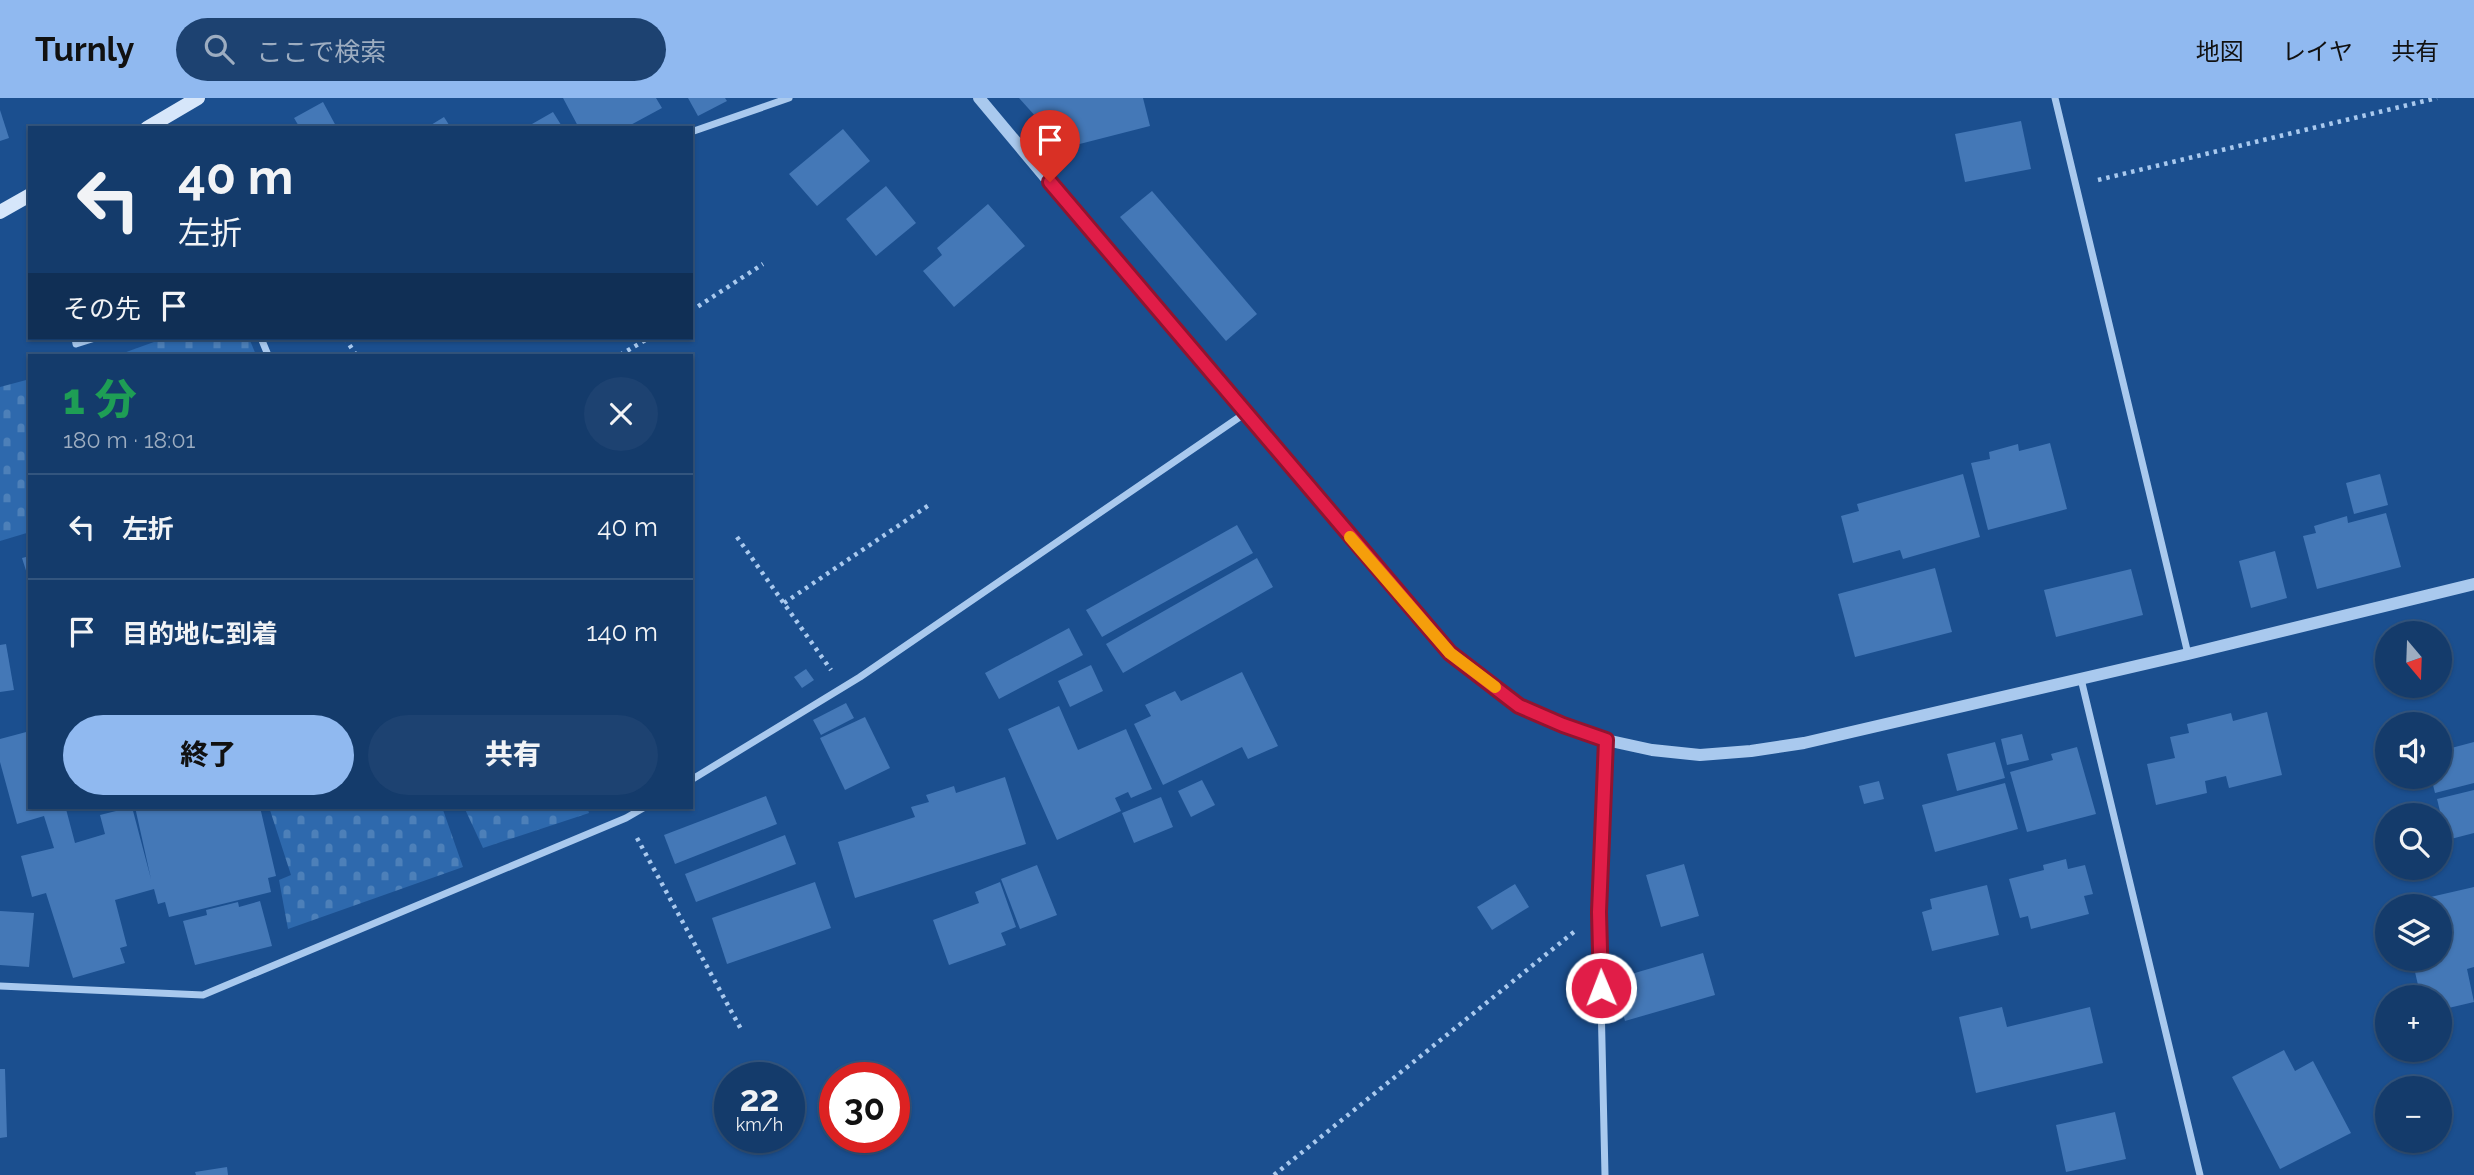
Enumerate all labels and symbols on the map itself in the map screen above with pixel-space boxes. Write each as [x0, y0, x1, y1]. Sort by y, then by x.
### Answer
pin [1020, 110, 1080, 182]
north arrow [2375, 621, 2452, 698]
position arrow [1564, 951, 1638, 1025]
speed limit sign: 30 [819, 1062, 910, 1153]

